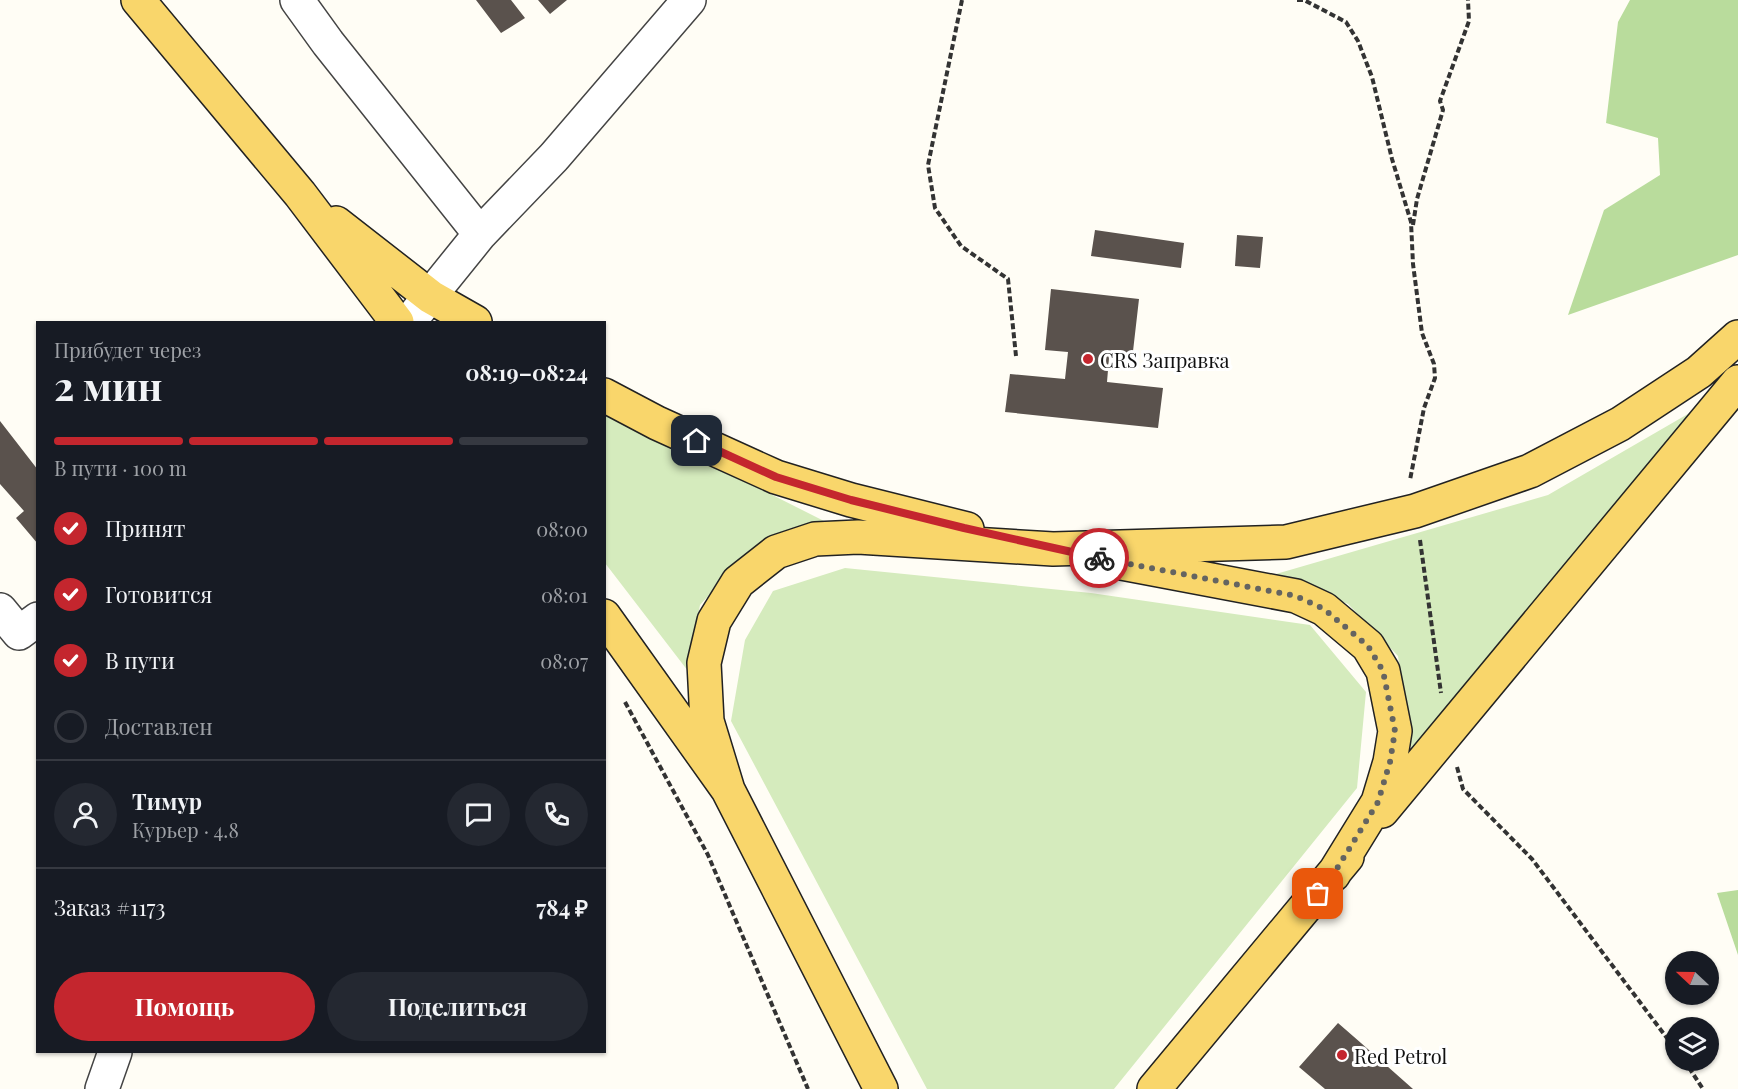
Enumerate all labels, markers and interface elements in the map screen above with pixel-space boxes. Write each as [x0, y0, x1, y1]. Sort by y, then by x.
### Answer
text: Прибудет через [54, 336, 201, 363]
place label: CRS Заправка [1100, 346, 1230, 373]
marker: CRS Заправка [1081, 352, 1095, 366]
text: 08:19–08:24 [465, 357, 588, 387]
text: 2 мин [54, 359, 162, 411]
pin [671, 415, 722, 466]
icon: home [680, 424, 713, 457]
text: В пути · 100 m [54, 454, 187, 481]
icon: check [54, 512, 87, 545]
text: Принят [105, 513, 185, 543]
text: 08:00 [536, 515, 588, 542]
courier [1069, 528, 1129, 588]
icon: bike [1083, 542, 1116, 575]
icon: check [54, 578, 87, 611]
text: Готовится [105, 579, 212, 609]
text: 08:01 [541, 581, 588, 608]
icon: check [54, 644, 87, 677]
text: В пути [105, 645, 175, 675]
text: 08:07 [540, 647, 588, 674]
text: Доставлен [105, 711, 213, 741]
button: person [54, 783, 117, 846]
button: chat [447, 783, 510, 846]
button: phone [525, 783, 588, 846]
text: Тимур [132, 786, 202, 816]
text: Курьер · 4.8 [132, 816, 239, 843]
pin [1292, 868, 1343, 919]
icon: bag [1301, 877, 1334, 910]
text: Заказ #1173 [54, 892, 165, 922]
text: 784 ₽ [536, 892, 588, 922]
north arrow [1665, 951, 1719, 1005]
map controls [1665, 951, 1719, 1071]
button: Помощь [54, 972, 315, 1041]
button: Поделиться [327, 972, 588, 1041]
button: layers [1665, 1017, 1719, 1071]
place label: Red Petrol [1354, 1042, 1448, 1069]
marker: Red Petrol [1335, 1048, 1349, 1062]

